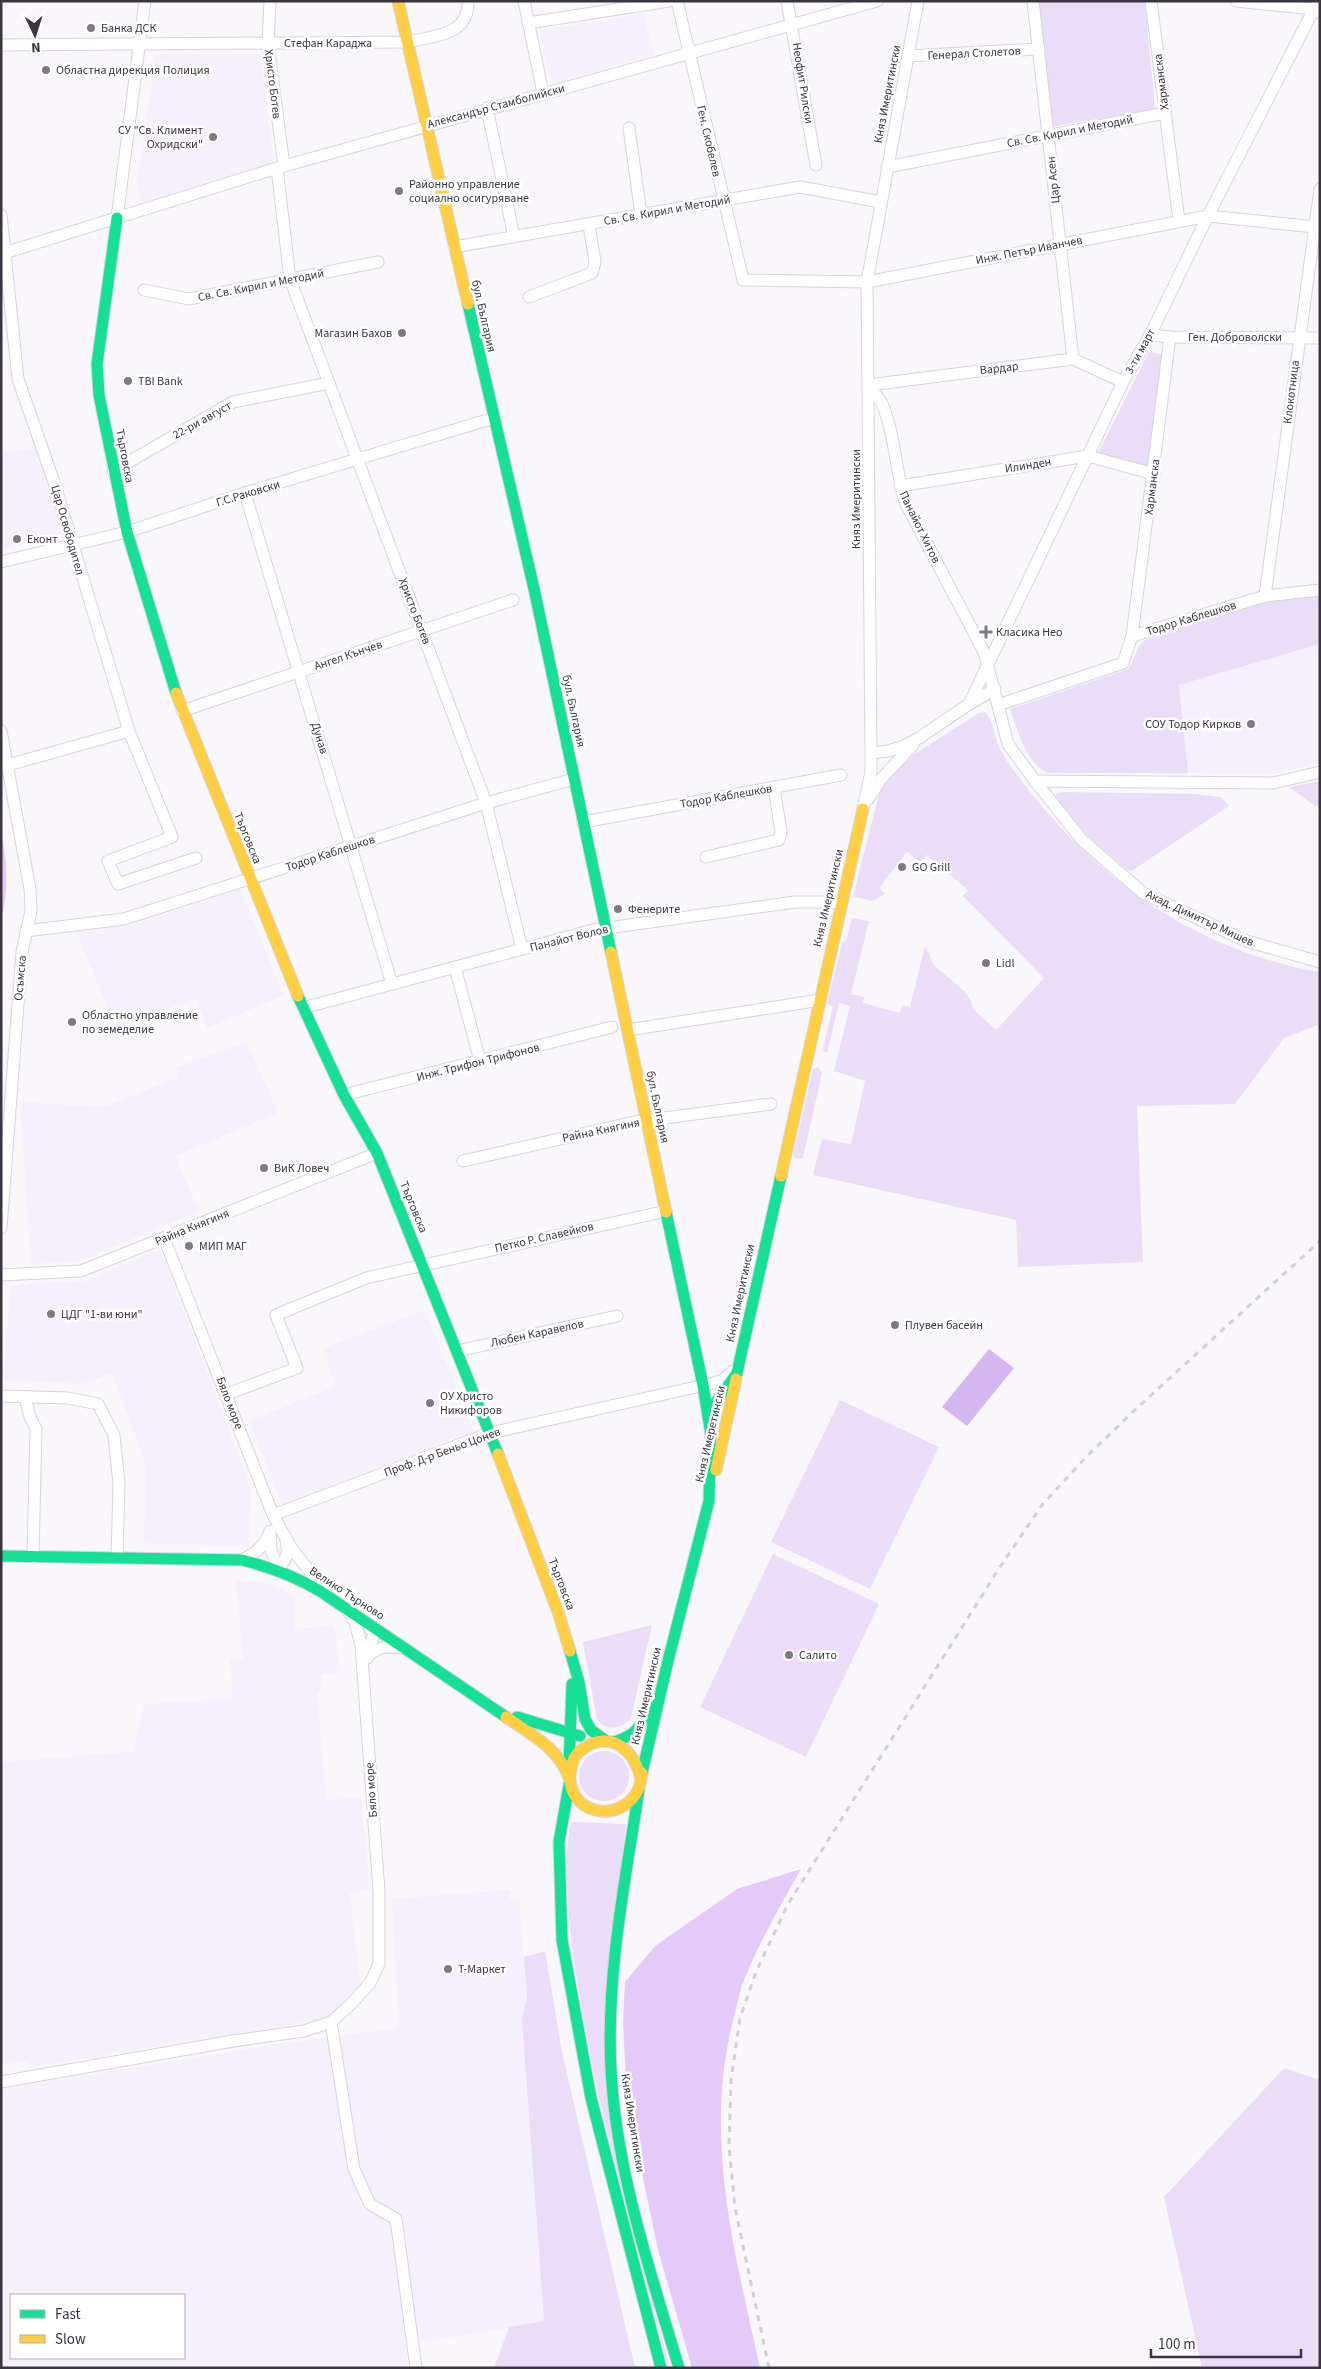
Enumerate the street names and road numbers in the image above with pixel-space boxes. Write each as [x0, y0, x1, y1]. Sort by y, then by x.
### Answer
street label: Стефан Караджа [284, 35, 372, 52]
street label: Неофит Рилски [788, 41, 817, 125]
street label: Княз Имеритински [870, 43, 905, 145]
street label: Генерал Столетов [927, 43, 1021, 64]
street label: Христо Ботев [260, 48, 285, 120]
street label: Харманска [1150, 53, 1173, 111]
street label: Александър Стамболийски [425, 80, 567, 133]
street label: Ген. Скобелев [692, 104, 725, 178]
street label: Св. Св. Кирил и Методий [1006, 111, 1135, 152]
street label: Цар Асен [1043, 156, 1064, 204]
street label: Св. Св. Кирил и Методий [602, 191, 732, 230]
street label: Инж. Петър Иванчев [974, 232, 1084, 269]
street label: Св. Св. Кирил и Методий [197, 265, 326, 306]
street label: бул. България [467, 278, 500, 354]
street label: 3-ти март [1121, 325, 1160, 377]
street label: Ген. Доброволски [1188, 329, 1282, 346]
street label: Вардар [979, 358, 1020, 379]
street label: Клокотница [1279, 359, 1304, 425]
street label: 22-ри август [170, 397, 235, 444]
street label: Търговска [111, 428, 138, 484]
street label: Княз Имеритински [848, 449, 865, 549]
street label: Илинден [1004, 453, 1053, 478]
street label: Харманска [1141, 458, 1164, 516]
street label: Г.С.Раковски [214, 476, 282, 511]
street label: Цар Освободител [47, 483, 88, 577]
street label: Панайот Хитов [895, 488, 944, 566]
street label: Христо Ботев [394, 576, 435, 647]
street label: Тодор Каблешков [1144, 597, 1238, 640]
street label: Ангел Кънчев [312, 636, 385, 675]
street label: бул. България [558, 673, 589, 749]
street label: Дунав [307, 720, 332, 756]
street label: Тодор Каблешков [679, 780, 773, 813]
street label: Търговска [229, 810, 266, 867]
street label: Тодор Каблешков [283, 831, 377, 876]
street label: Княз Имеритински [809, 848, 848, 949]
street label: Акад. Димитър Мишев [1143, 886, 1257, 951]
street label: Панайот Волов [528, 921, 610, 956]
street label: Осъмска [10, 955, 31, 1001]
street label: Инж. Трифон Трифонов [415, 1039, 541, 1086]
street label: бул. България [642, 1069, 673, 1145]
street label: Райна Княгиня [561, 1114, 641, 1147]
street label: Търговска [395, 1179, 432, 1236]
street label: Райна Княгиня [152, 1205, 232, 1250]
street label: Петко Р. Славейков [493, 1218, 595, 1257]
street label: Княз Имеритински [722, 1242, 759, 1344]
street label: Любен Каравелов [489, 1315, 585, 1352]
street label: Бяло море [212, 1374, 247, 1432]
street label: Княз Имеретински [691, 1384, 730, 1484]
street label: Проф. Д-р Беньо Цонев [382, 1423, 503, 1481]
street label: Търговска [544, 1556, 579, 1613]
street label: Велико Търново [306, 1563, 388, 1624]
street label: Княз Имеритински [627, 1646, 666, 1747]
street label: Бяло море [361, 1762, 382, 1818]
street label: Княз Имеритински [616, 2072, 649, 2174]

